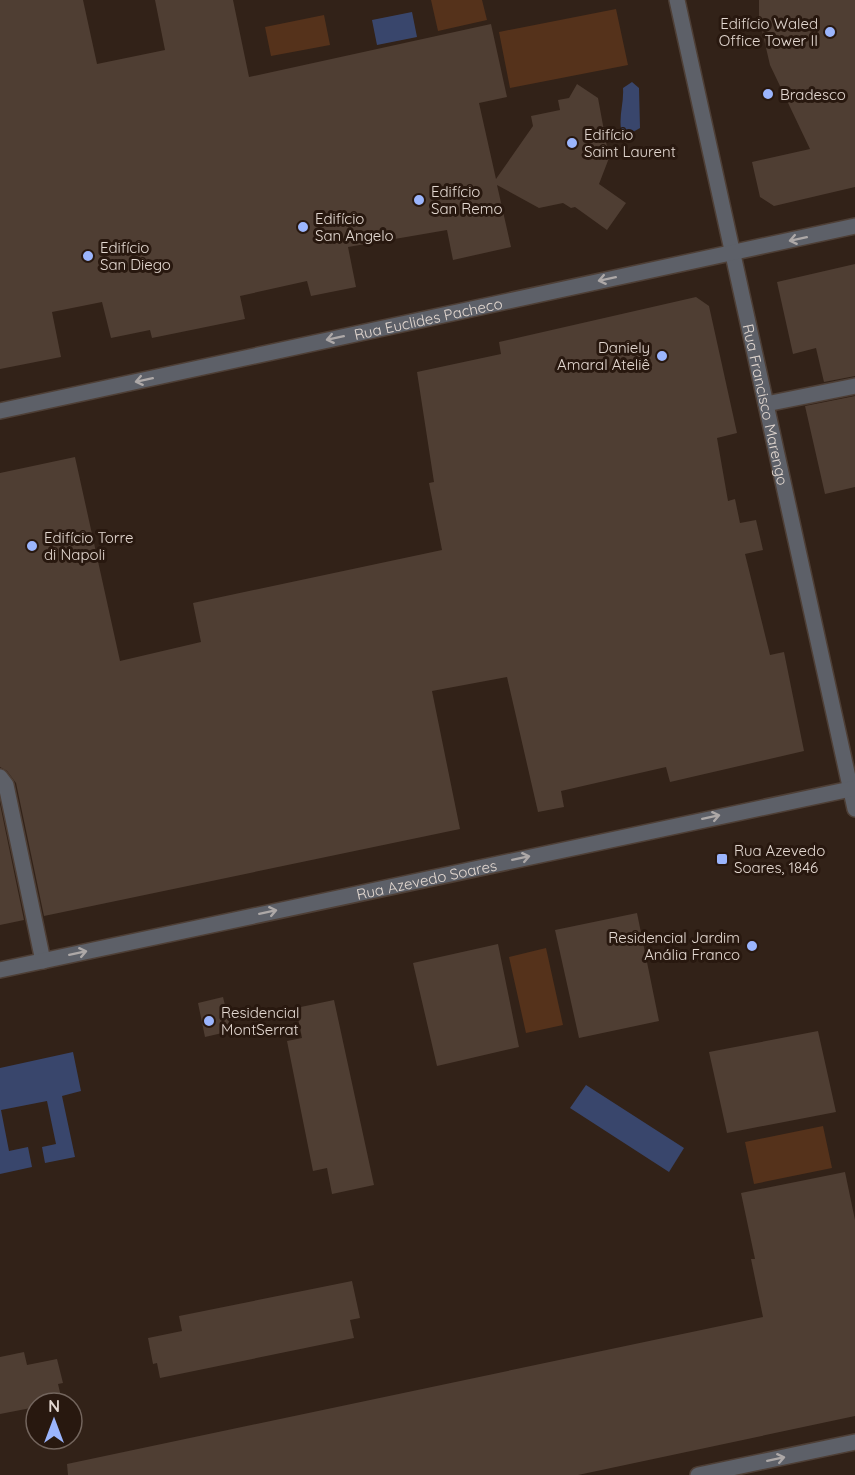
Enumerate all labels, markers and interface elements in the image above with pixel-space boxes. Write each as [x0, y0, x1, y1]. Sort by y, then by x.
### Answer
place label: Edifício Waled Office Tower II [719, 14, 818, 50]
marker: Edifício Waled Office Tower II [823, 25, 837, 39]
place label: Bradesco [780, 85, 846, 104]
marker: Bradesco [761, 87, 775, 101]
place label: Edifício Saint Laurent [584, 125, 676, 161]
marker: Edifício Saint Laurent [565, 136, 579, 150]
place label: Edifício San Remo [431, 182, 502, 218]
marker: Edifício San Remo [412, 193, 426, 207]
place label: Edifício San Angelo [315, 209, 394, 245]
marker: Edifício San Angelo [296, 220, 310, 234]
one-way arrow [789, 233, 808, 245]
place label: Edifício San Diego [100, 238, 171, 274]
marker: Edifício San Diego [81, 249, 95, 263]
one-way arrow [598, 274, 617, 286]
street label: Rua Euclides Pacheco [352, 293, 504, 344]
street label: Rua Francisco Marengo [739, 322, 793, 487]
one-way arrow [325, 333, 344, 345]
place label: Daniely Amaral Ateliê [557, 338, 650, 374]
marker: Daniely Amaral Ateliê [655, 349, 669, 363]
one-way arrow [135, 375, 154, 386]
place label: Edifício Torre di Napoli [44, 528, 134, 564]
marker: Edifício Torre di Napoli [25, 539, 39, 553]
one-way arrow [701, 810, 720, 822]
place label: Rua Azevedo Soares, 1846 [734, 841, 825, 877]
one-way arrow [511, 851, 530, 863]
marker: Rua Azevedo Soares, 1846 [715, 852, 729, 866]
street label: Rua Azevedo Soares [355, 855, 498, 903]
one-way arrow [258, 906, 278, 917]
place label: Residencial Jardim Anália Franco [608, 928, 740, 964]
marker: Residencial Jardim Anália Franco [745, 939, 759, 953]
one-way arrow [68, 947, 87, 959]
place label: Residencial MontSerrat [221, 1003, 299, 1039]
marker: Residencial MontSerrat [202, 1014, 216, 1028]
north arrow [24, 1391, 84, 1451]
text: N [48, 1396, 60, 1416]
one-way arrow [766, 1453, 785, 1464]

